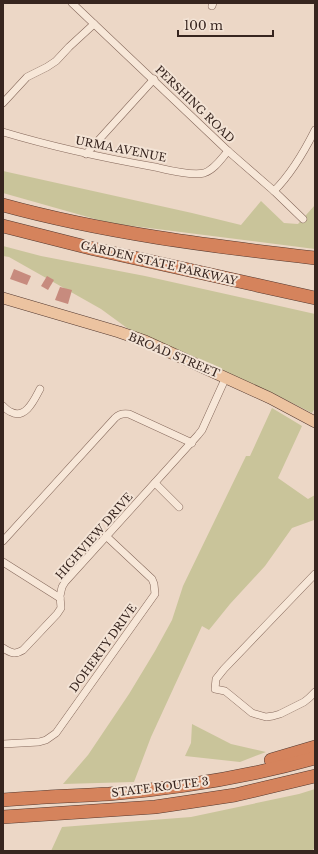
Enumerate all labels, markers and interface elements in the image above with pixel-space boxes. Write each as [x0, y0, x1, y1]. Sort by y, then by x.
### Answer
scale bar [178, 12, 273, 38]
text: 100 m [184, 18, 223, 33]
street label: PERSHING ROAD [152, 62, 238, 146]
street label: URMA AVENUE [74, 133, 168, 165]
street label: GARDEN STATE PARKWAY [79, 238, 240, 288]
street label: BROAD STREET [126, 329, 222, 381]
street label: HIGHVIEW DRIVE [52, 490, 136, 582]
street label: DOHERTY DRIVE [66, 601, 140, 695]
street label: STATE ROUTE 3 [111, 774, 210, 800]

